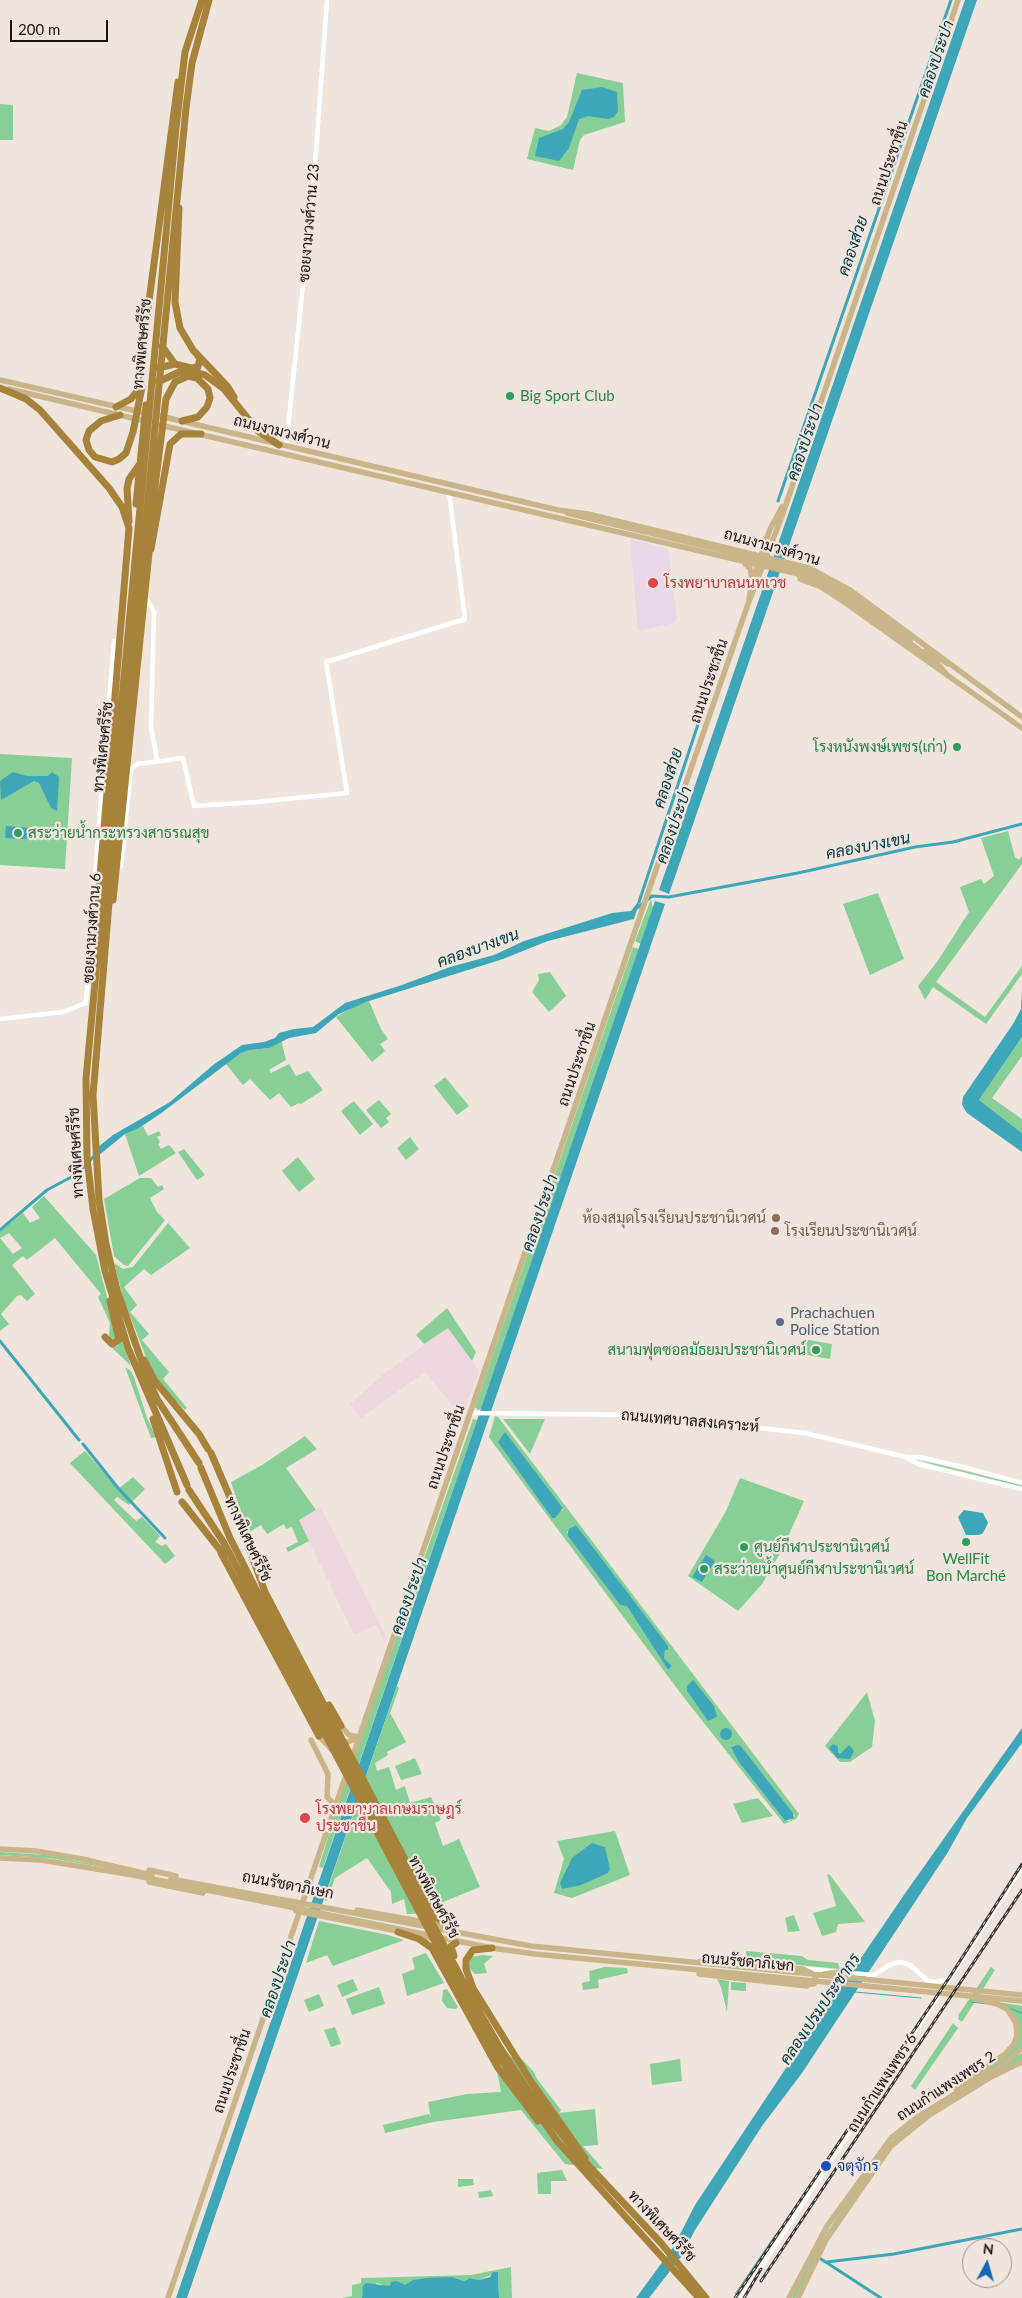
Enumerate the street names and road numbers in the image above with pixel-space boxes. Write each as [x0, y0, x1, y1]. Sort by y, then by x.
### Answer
street label: ถนนประชาชื่น [866, 119, 912, 207]
street label: ซอยงามวงศ์วาน 23 [295, 163, 323, 283]
street label: ทางพิเศษศรีรัช [129, 298, 155, 390]
street label: ถนนงามวงศ์วาน [232, 411, 332, 453]
street label: ถนนงามวงศ์วาน [722, 525, 822, 569]
street label: ถนนประชาชื่น [686, 637, 732, 725]
street label: ทางพิเศษศรีรัช [89, 701, 117, 793]
street label: ซอยงามวงศ์วาน 6 [79, 872, 105, 984]
street label: ถนนประชาชื่น [554, 1020, 600, 1108]
street label: ทางพิเศษศรีรัช [65, 1107, 87, 1199]
street label: ถนนประชาชื่น [423, 1403, 469, 1491]
street label: ถนนเทศบาลสงเคราะห์ [620, 1406, 760, 1436]
street label: ทางพิเศษศรีรัช [221, 1494, 275, 1584]
street label: ทางพิเศษศรีรัช [405, 1853, 463, 1941]
street label: ถนนรัชดาภิเษก [241, 1867, 335, 1903]
street label: ถนนรัชดาภิเษก [701, 1949, 795, 1975]
street label: ถนนประชาชื่น [209, 2027, 255, 2115]
street label: ถนนกำแพงเพชร 6 [843, 2030, 921, 2136]
street label: ถนนกำแพงเพชร 2 [893, 2047, 999, 2125]
street label: ทางพิเศษศรีรัช [624, 2187, 700, 2265]

